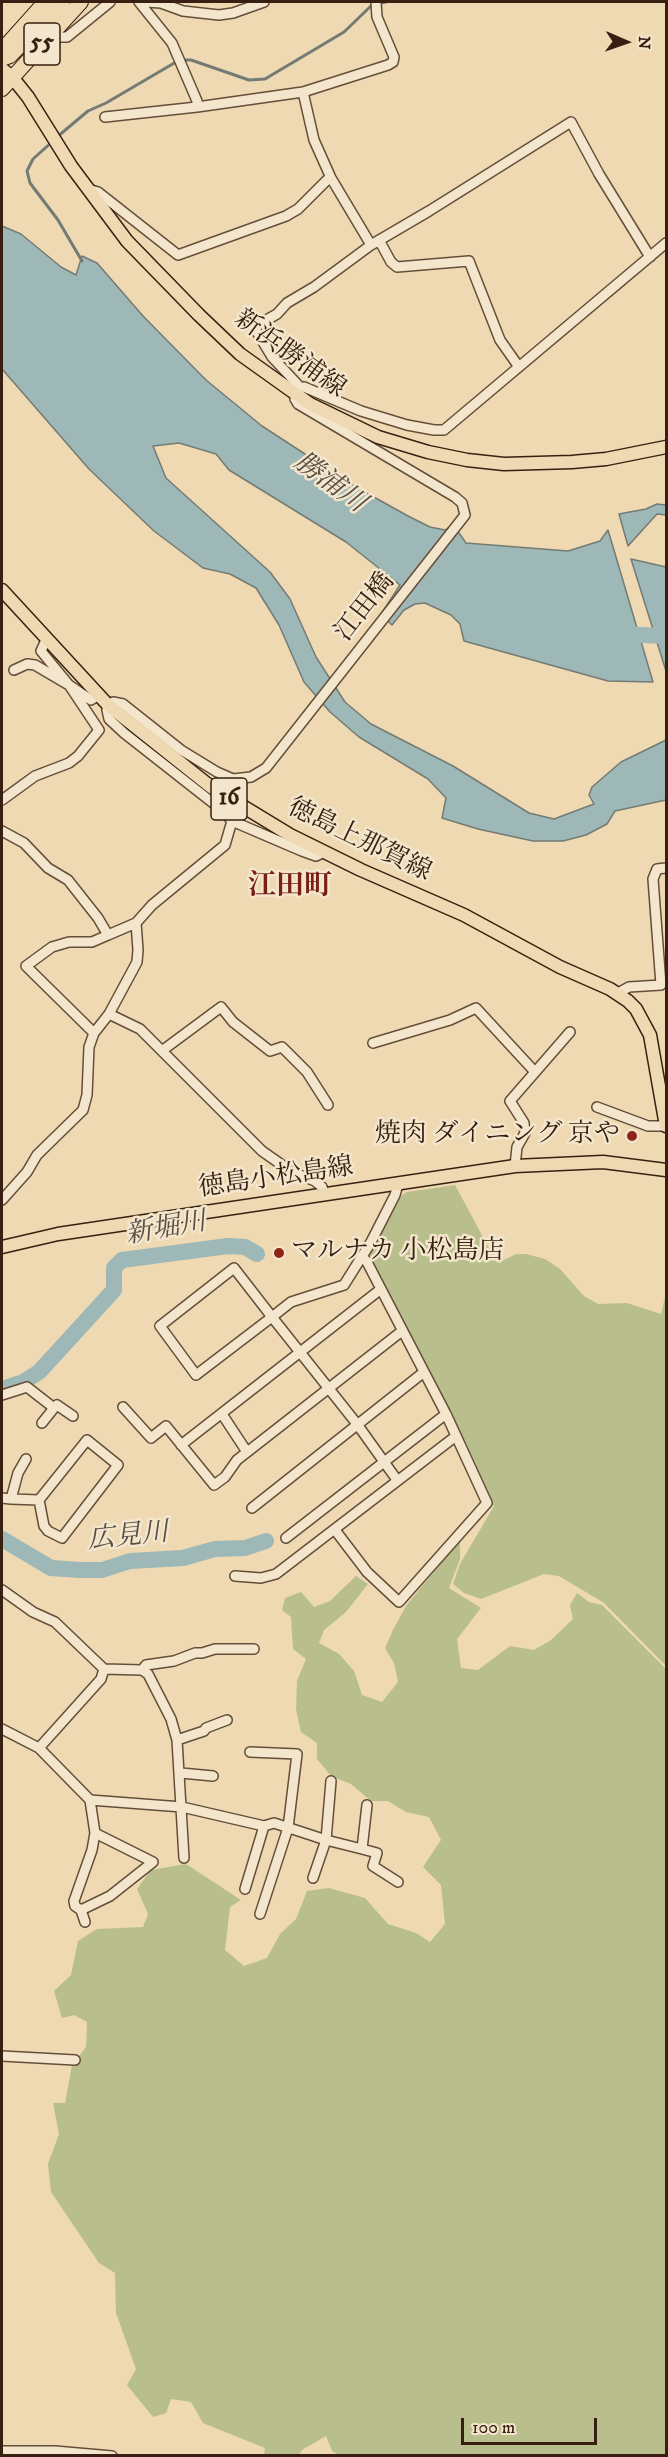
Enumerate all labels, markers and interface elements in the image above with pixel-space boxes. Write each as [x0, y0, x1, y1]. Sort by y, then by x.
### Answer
north arrow [596, 12, 656, 72]
road number: 55 [24, 23, 60, 65]
text: N [634, 36, 654, 50]
street label: 新浜勝浦線 [227, 304, 351, 406]
water label: 勝浦川 [287, 447, 371, 521]
street label: 江田橋 [330, 568, 402, 648]
road number: 16 [211, 778, 247, 820]
street label: 徳島上那賀線 [282, 793, 436, 889]
district label: 江田町 [248, 871, 332, 905]
place label: 焼肉 ダイニング 京や [375, 1120, 620, 1152]
marker: 焼肉 ダイニング 京や [625, 1129, 639, 1143]
street label: 徳島小松島線 [197, 1153, 355, 1205]
water label: 新堀川 [123, 1207, 209, 1253]
place label: マルナカ 小松島店 [291, 1237, 505, 1269]
marker: マルナカ 小松島店 [272, 1246, 286, 1260]
water label: 広見川 [86, 1518, 170, 1558]
scale bar [464, 2406, 600, 2444]
text: 100 m [472, 2417, 515, 2439]

